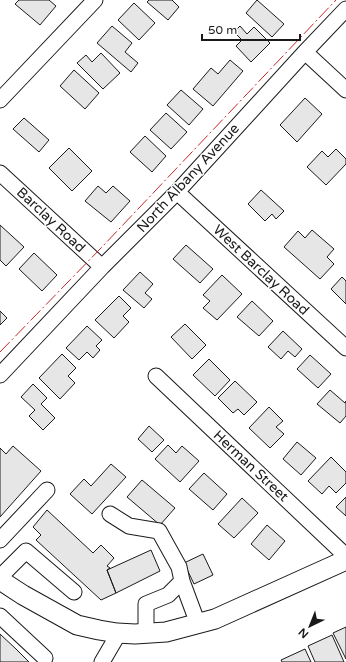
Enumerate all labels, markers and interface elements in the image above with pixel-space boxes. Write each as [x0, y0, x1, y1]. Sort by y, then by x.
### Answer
scale bar [202, 16, 300, 42]
text: 50 m [208, 23, 237, 37]
street label: North Albany Avenue [133, 120, 243, 236]
street label: Barclay Road [13, 184, 89, 256]
street label: West Barclay Road [210, 221, 312, 319]
street label: Herman Street [210, 427, 293, 506]
north arrow [290, 606, 330, 646]
text: N [296, 625, 311, 641]

